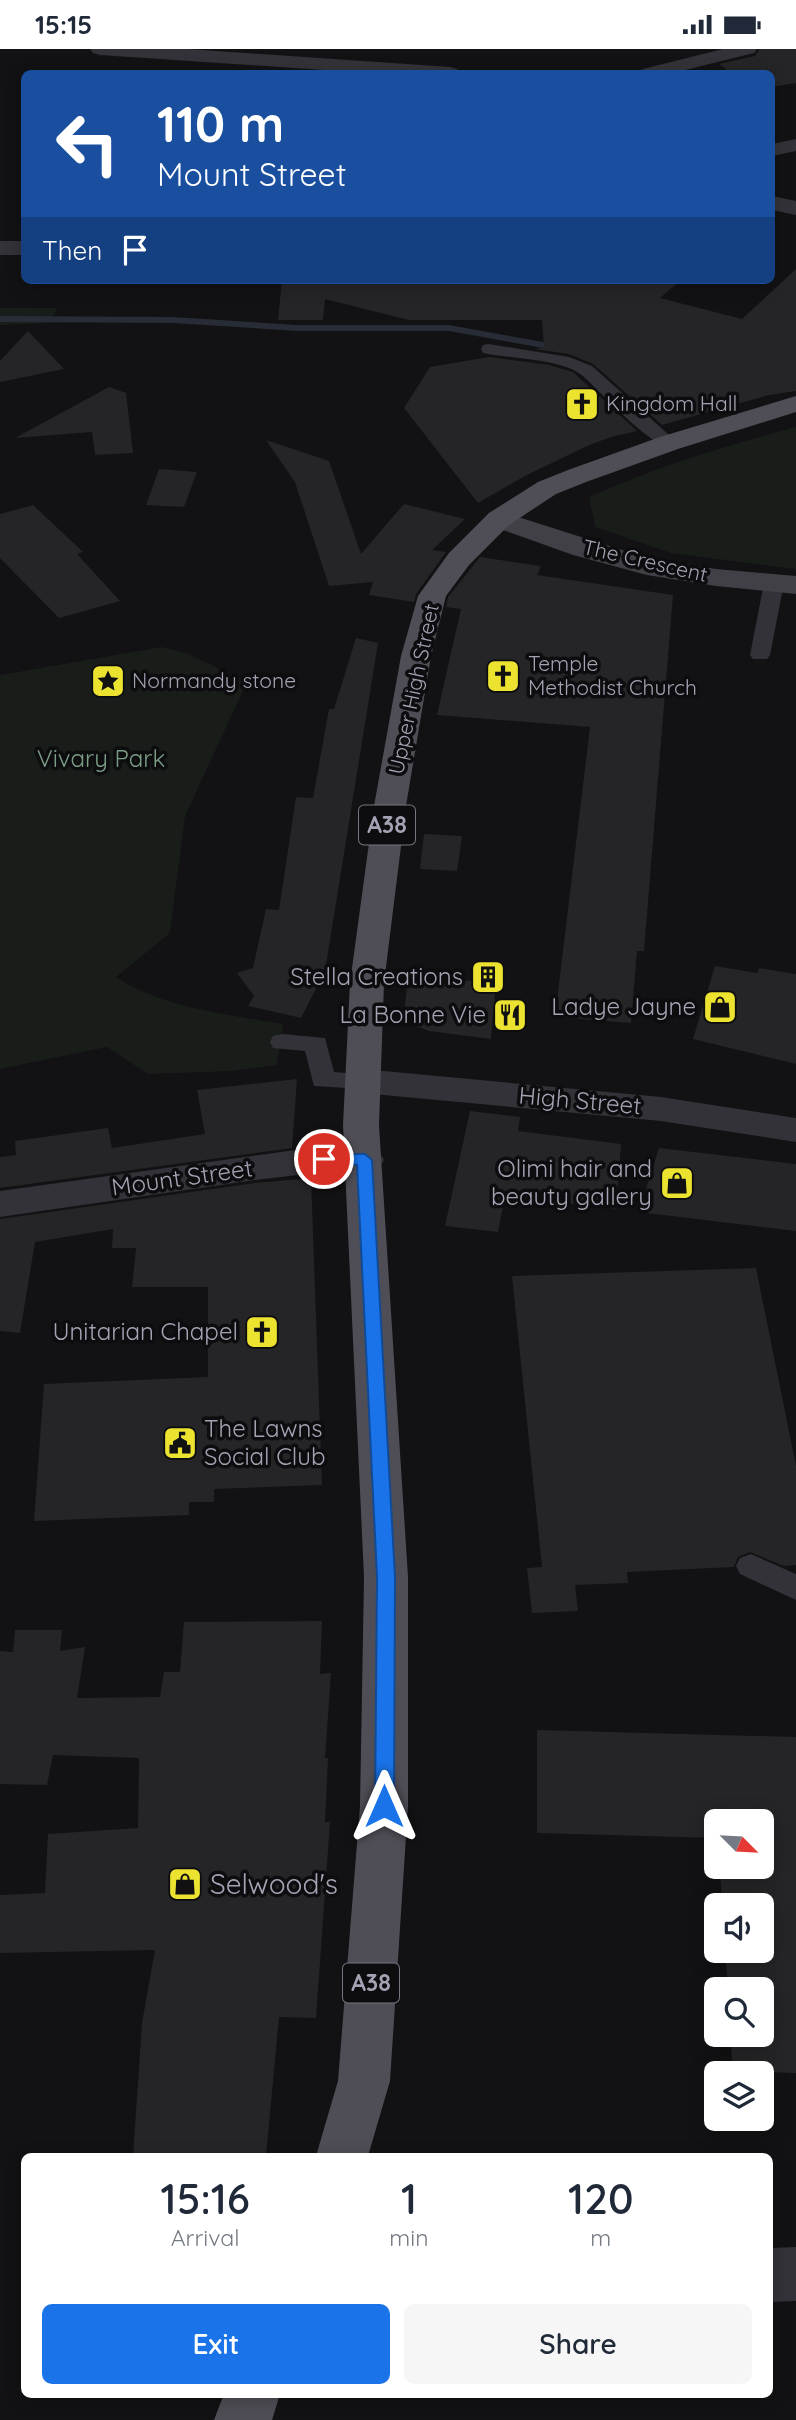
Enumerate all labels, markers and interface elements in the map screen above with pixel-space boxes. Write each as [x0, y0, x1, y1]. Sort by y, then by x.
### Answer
text: 15:15 [35, 8, 92, 41]
text: 110 m [157, 93, 284, 154]
icon: left [42, 98, 133, 189]
text: Mount Street [157, 154, 347, 194]
icon: arrive [116, 231, 154, 269]
text: Then [42, 234, 102, 267]
church icon: Kingdom Hall [563, 385, 601, 423]
place label: Kingdom Hall [606, 390, 737, 416]
street label: The Crescent [580, 533, 710, 587]
street label: Upper High Street [382, 601, 444, 777]
place label: Temple Methodist Church [528, 650, 697, 700]
church icon: Temple Methodist Church [484, 657, 522, 695]
place icon: Normandy stone [89, 662, 127, 700]
place label: Normandy stone [132, 667, 296, 693]
park label: Vivary Park [37, 743, 165, 773]
road number: A38 [359, 805, 415, 845]
building icon: Stella Creations [469, 958, 507, 996]
place label: Stella Creations [290, 961, 463, 991]
shop icon: Ladye Jayne [701, 988, 739, 1026]
place label: Ladye Jayne [551, 991, 696, 1021]
restaurant icon: La Bonne Vie [491, 996, 529, 1034]
place label: La Bonne Vie [340, 999, 486, 1029]
street label: High Street [517, 1080, 643, 1120]
pin [294, 1129, 354, 1189]
icon: arrive [305, 1140, 343, 1178]
street label: Mount Street [109, 1152, 254, 1202]
place label: Olimi hair and beauty gallery [491, 1153, 652, 1211]
shop icon: Olimi hair and beauty gallery [658, 1164, 696, 1202]
church icon: Unitarian Chapel [243, 1313, 281, 1351]
place label: Unitarian Chapel [52, 1316, 238, 1346]
place label: The Lawns Social Club [204, 1413, 325, 1471]
public building icon: The Lawns Social Club [161, 1424, 199, 1462]
position arrow [347, 1769, 421, 1843]
north arrow [704, 1809, 774, 1879]
map controls [704, 1809, 774, 2131]
shop icon: Selwood's [166, 1865, 204, 1903]
place label: Selwood's [210, 1866, 338, 1901]
button: sound [704, 1893, 774, 1963]
road number: A38 [343, 1963, 399, 2003]
button: search [704, 1977, 774, 2047]
button: layers [704, 2061, 774, 2131]
text: 15:16 [161, 2172, 250, 2225]
text: 1 [401, 2172, 417, 2225]
text: 120 [568, 2172, 633, 2225]
text: Arrival [171, 2223, 240, 2252]
text: min [389, 2223, 429, 2252]
text: m [590, 2223, 611, 2252]
button: Exit [42, 2304, 390, 2384]
button: Share [404, 2304, 752, 2384]

